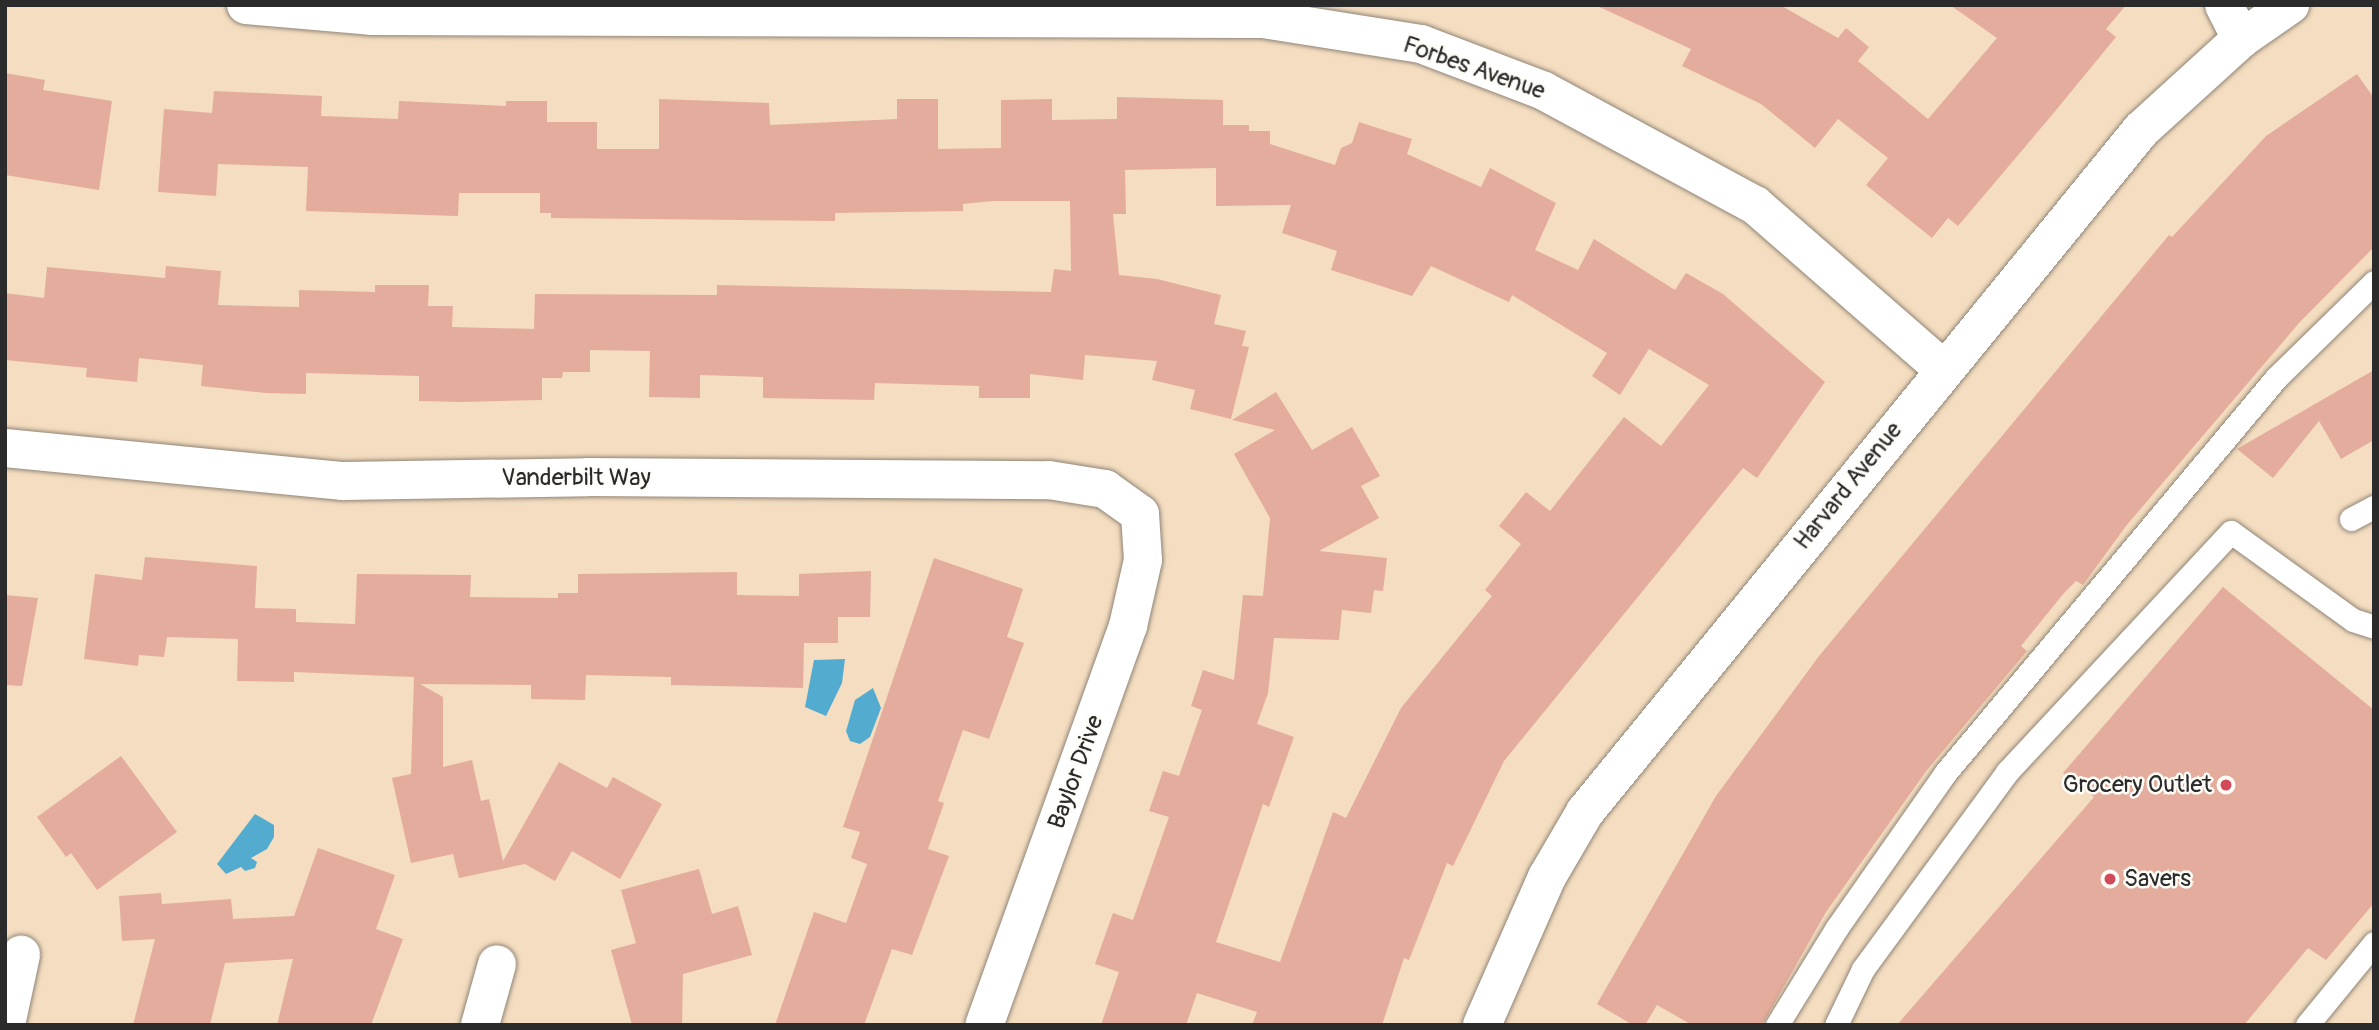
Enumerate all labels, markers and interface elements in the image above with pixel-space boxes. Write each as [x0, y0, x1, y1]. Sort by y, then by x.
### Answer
street label: Forbes Avenue [1399, 30, 1549, 106]
street label: Harvard Avenue [1788, 416, 1908, 556]
street label: Vanderbilt Way [501, 464, 651, 492]
street label: Baylor Drive [1042, 711, 1110, 833]
place label: Grocery Outlet [2063, 771, 2212, 799]
marker: Grocery Outlet [2218, 777, 2234, 793]
place label: Savers [2124, 865, 2191, 893]
marker: Savers [2102, 871, 2118, 887]

